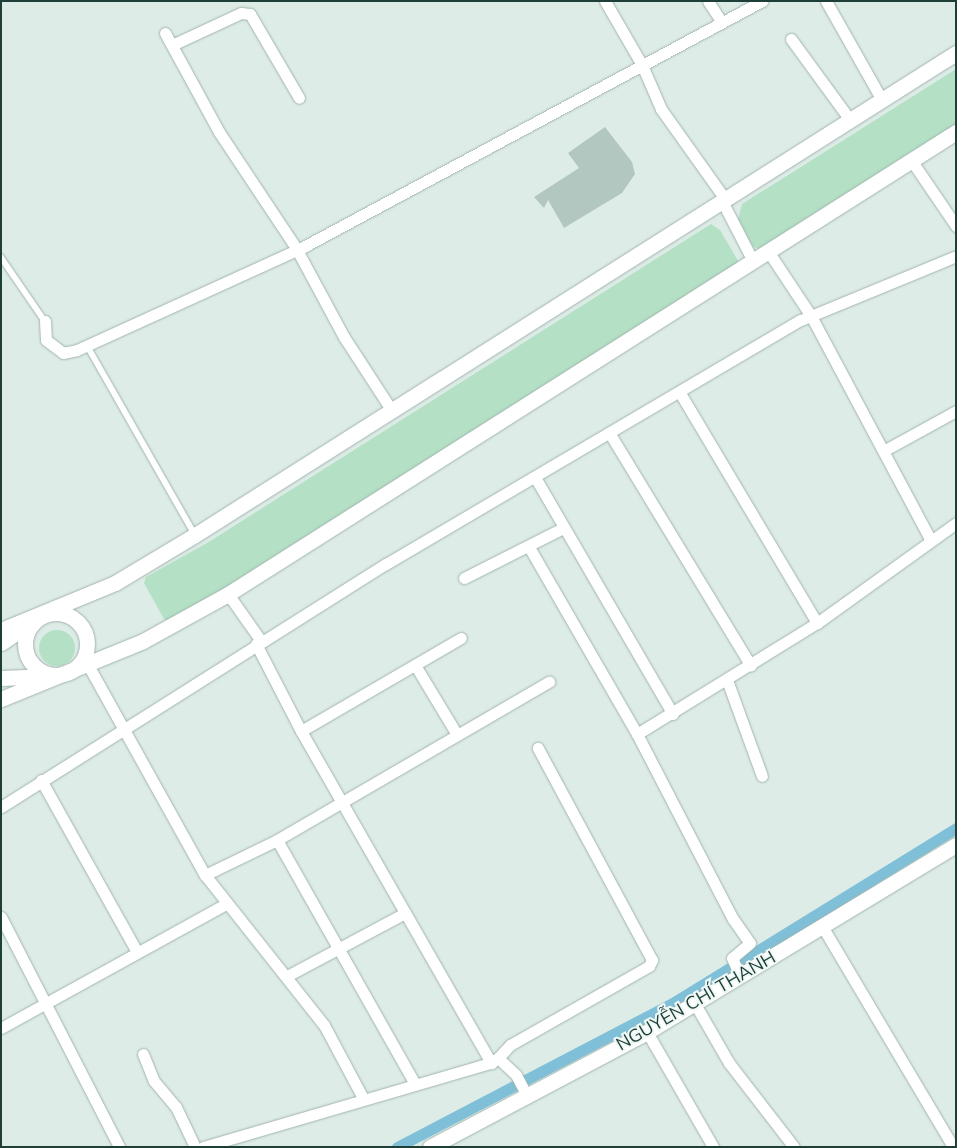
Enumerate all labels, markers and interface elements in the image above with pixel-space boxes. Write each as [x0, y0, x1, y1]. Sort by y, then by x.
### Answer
street label: NGUYỄN CHÍ THANH [613, 947, 779, 1055]

